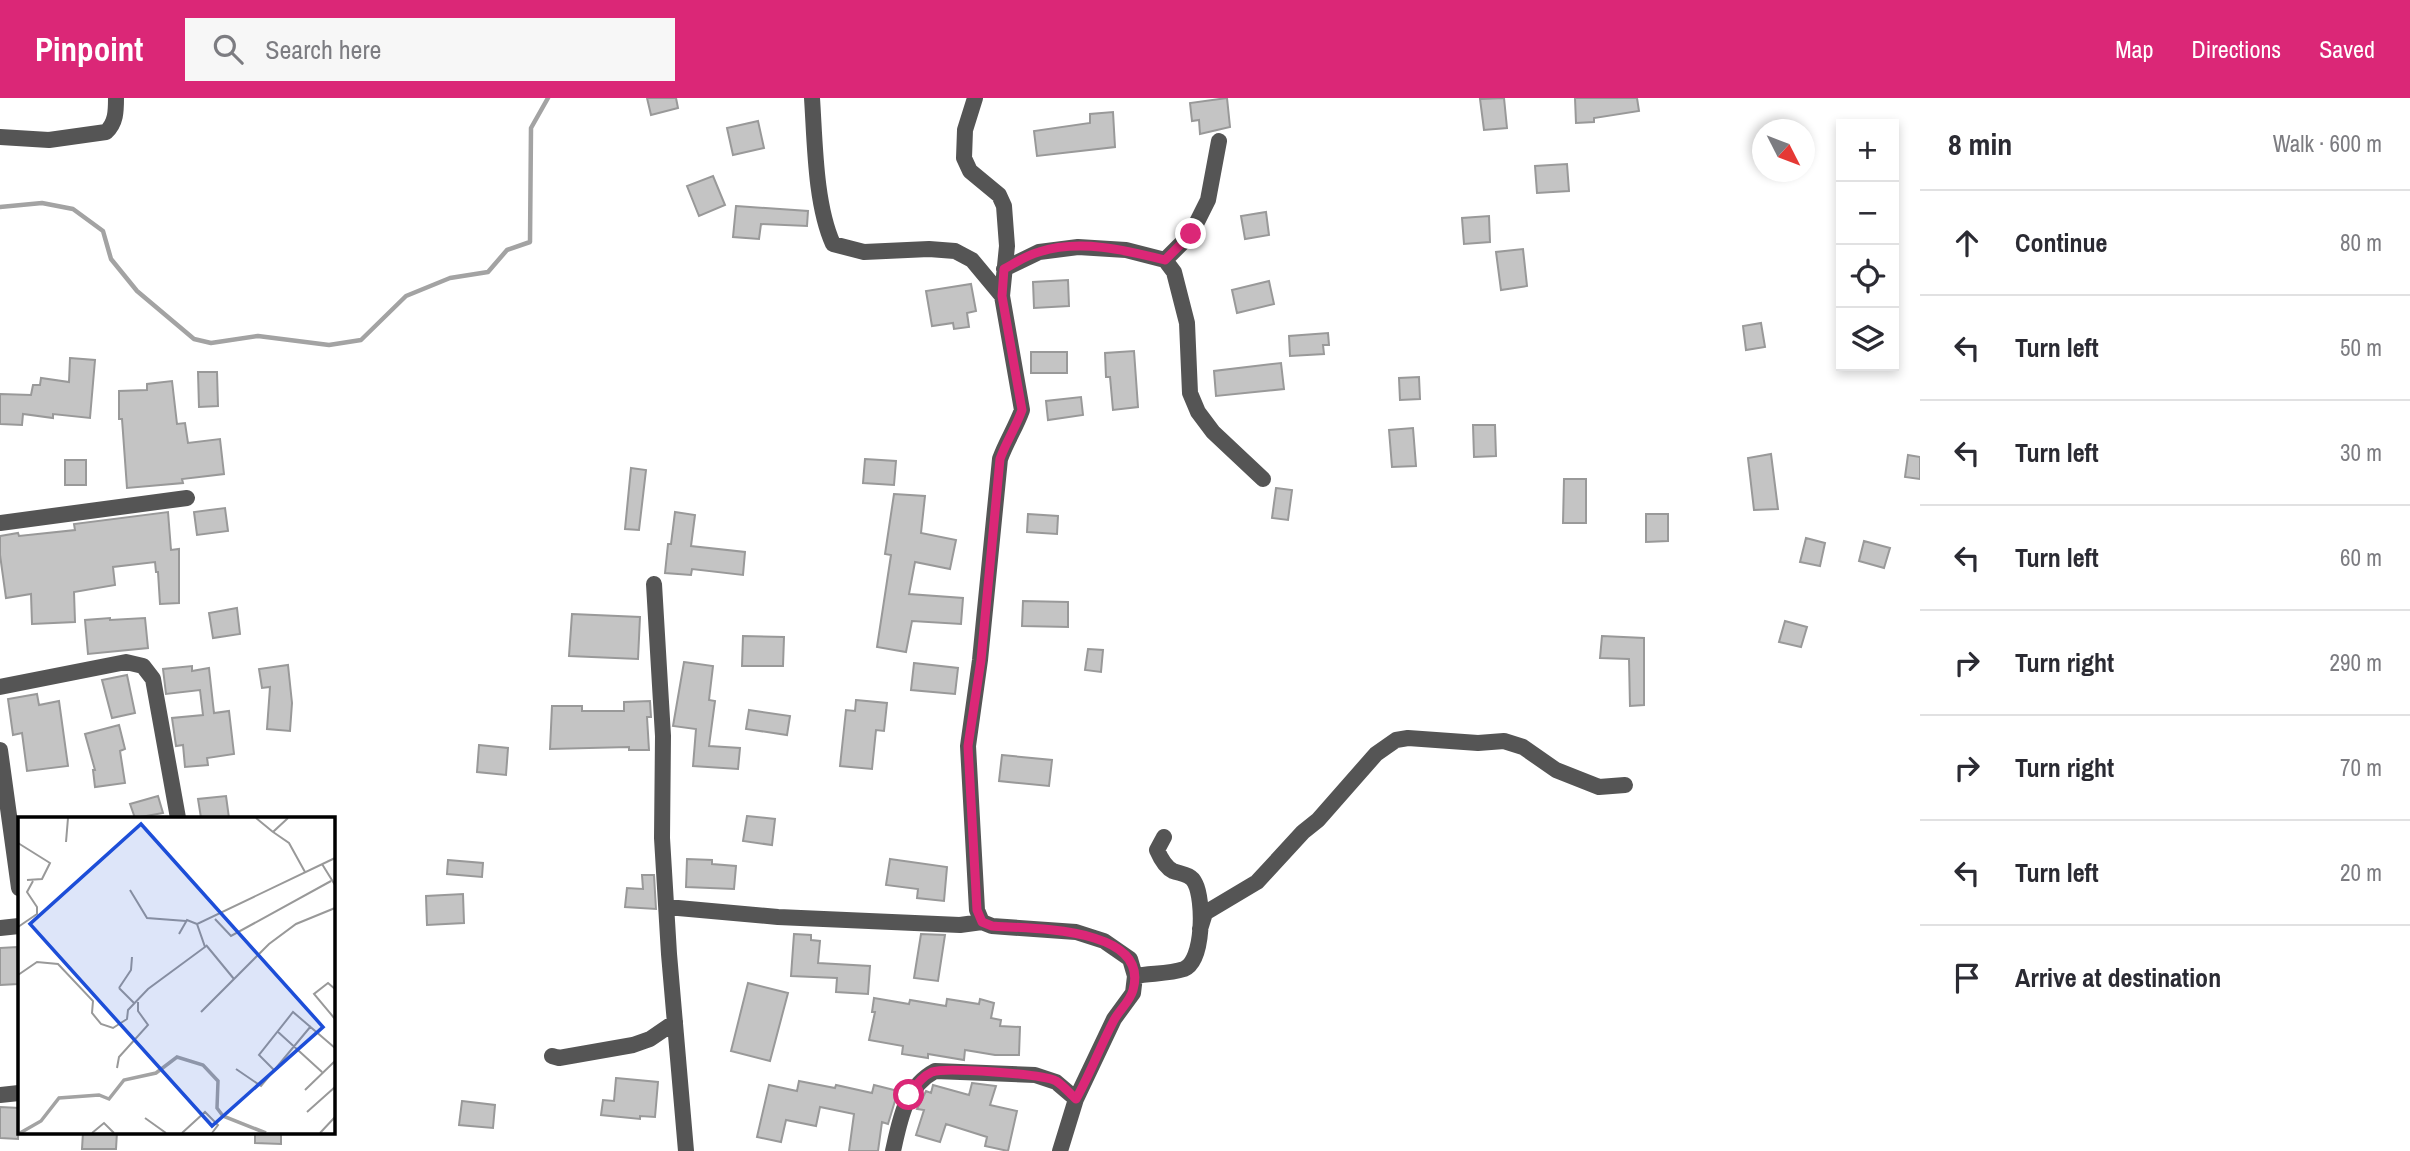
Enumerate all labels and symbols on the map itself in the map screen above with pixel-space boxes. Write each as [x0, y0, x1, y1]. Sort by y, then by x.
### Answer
north arrow [1752, 119, 1815, 182]
route end [1175, 218, 1206, 249]
inset map [18, 817, 334, 1134]
route start [893, 1079, 924, 1110]

